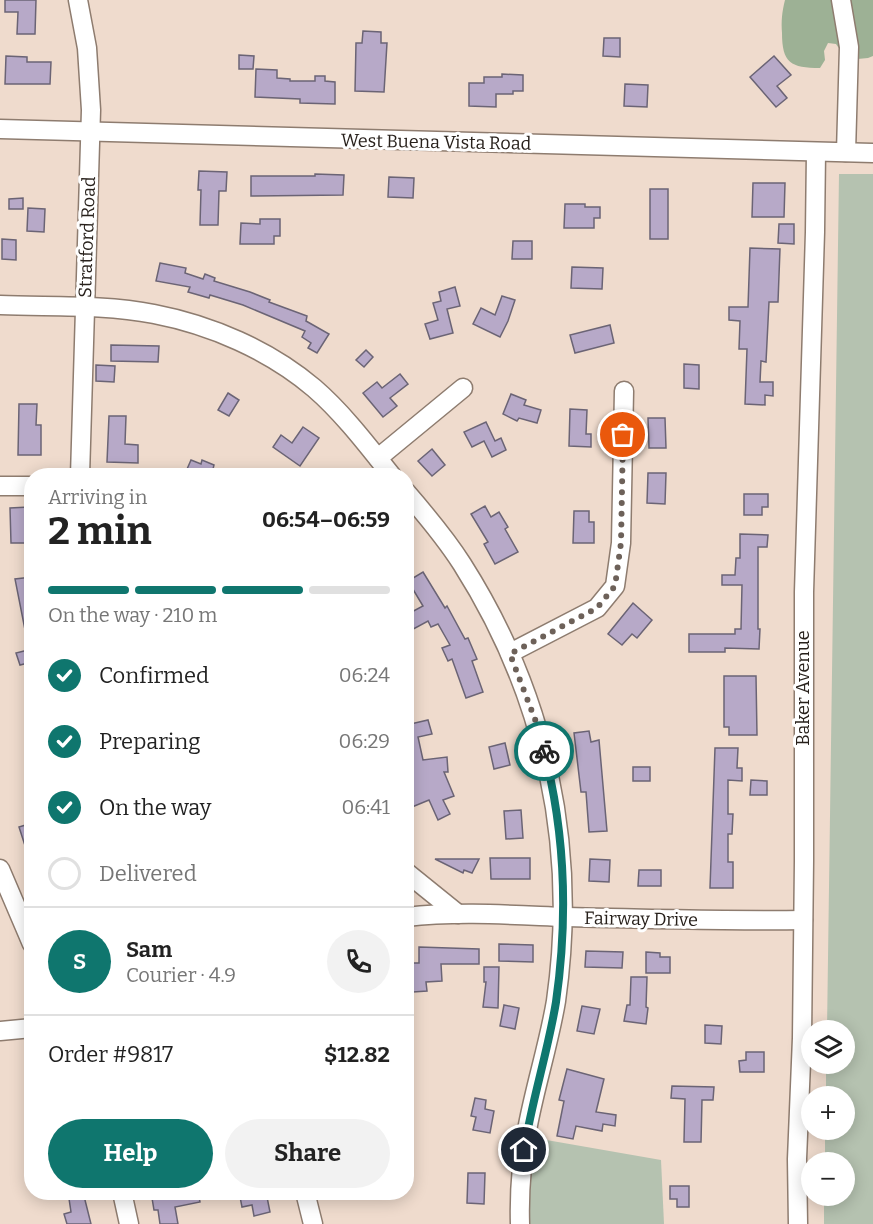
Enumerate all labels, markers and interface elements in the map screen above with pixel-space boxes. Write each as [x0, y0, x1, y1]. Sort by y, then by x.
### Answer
street label: West Buena Vista Road [341, 129, 532, 155]
street label: Stratford Road [74, 176, 100, 298]
pin [597, 409, 648, 460]
icon: bag [606, 418, 639, 451]
text: Arriving in [48, 485, 147, 509]
text: 06:54–06:59 [262, 506, 390, 533]
text: 2 min [48, 508, 152, 554]
text: On the way · 210 m [48, 603, 217, 627]
street label: Baker Avenue [792, 630, 814, 746]
icon: check [48, 659, 81, 692]
text: Confirmed [99, 662, 209, 689]
text: 06:24 [339, 663, 390, 687]
courier [514, 721, 574, 781]
icon: check [48, 725, 81, 758]
text: Preparing [99, 728, 201, 755]
text: 06:29 [339, 729, 390, 753]
icon: bike [528, 735, 561, 768]
icon: check [48, 791, 81, 824]
text: On the way [99, 794, 211, 821]
text: 06:41 [341, 795, 390, 819]
text: Delivered [99, 860, 197, 887]
street label: Fairway Drive [584, 907, 698, 931]
button: phone [327, 930, 390, 993]
text: Sam [126, 936, 172, 963]
text: S [73, 948, 86, 975]
text: Courier · 4.9 [126, 963, 236, 987]
map controls [801, 1020, 855, 1206]
button: layers [801, 1020, 855, 1074]
text: Order #9817 [48, 1041, 173, 1068]
text: $12.82 [324, 1041, 390, 1068]
button: + [801, 1086, 855, 1140]
button: Help [48, 1119, 213, 1188]
button: Share [225, 1119, 390, 1188]
pin [498, 1124, 549, 1175]
icon: home [507, 1133, 540, 1166]
button: − [801, 1152, 855, 1206]

